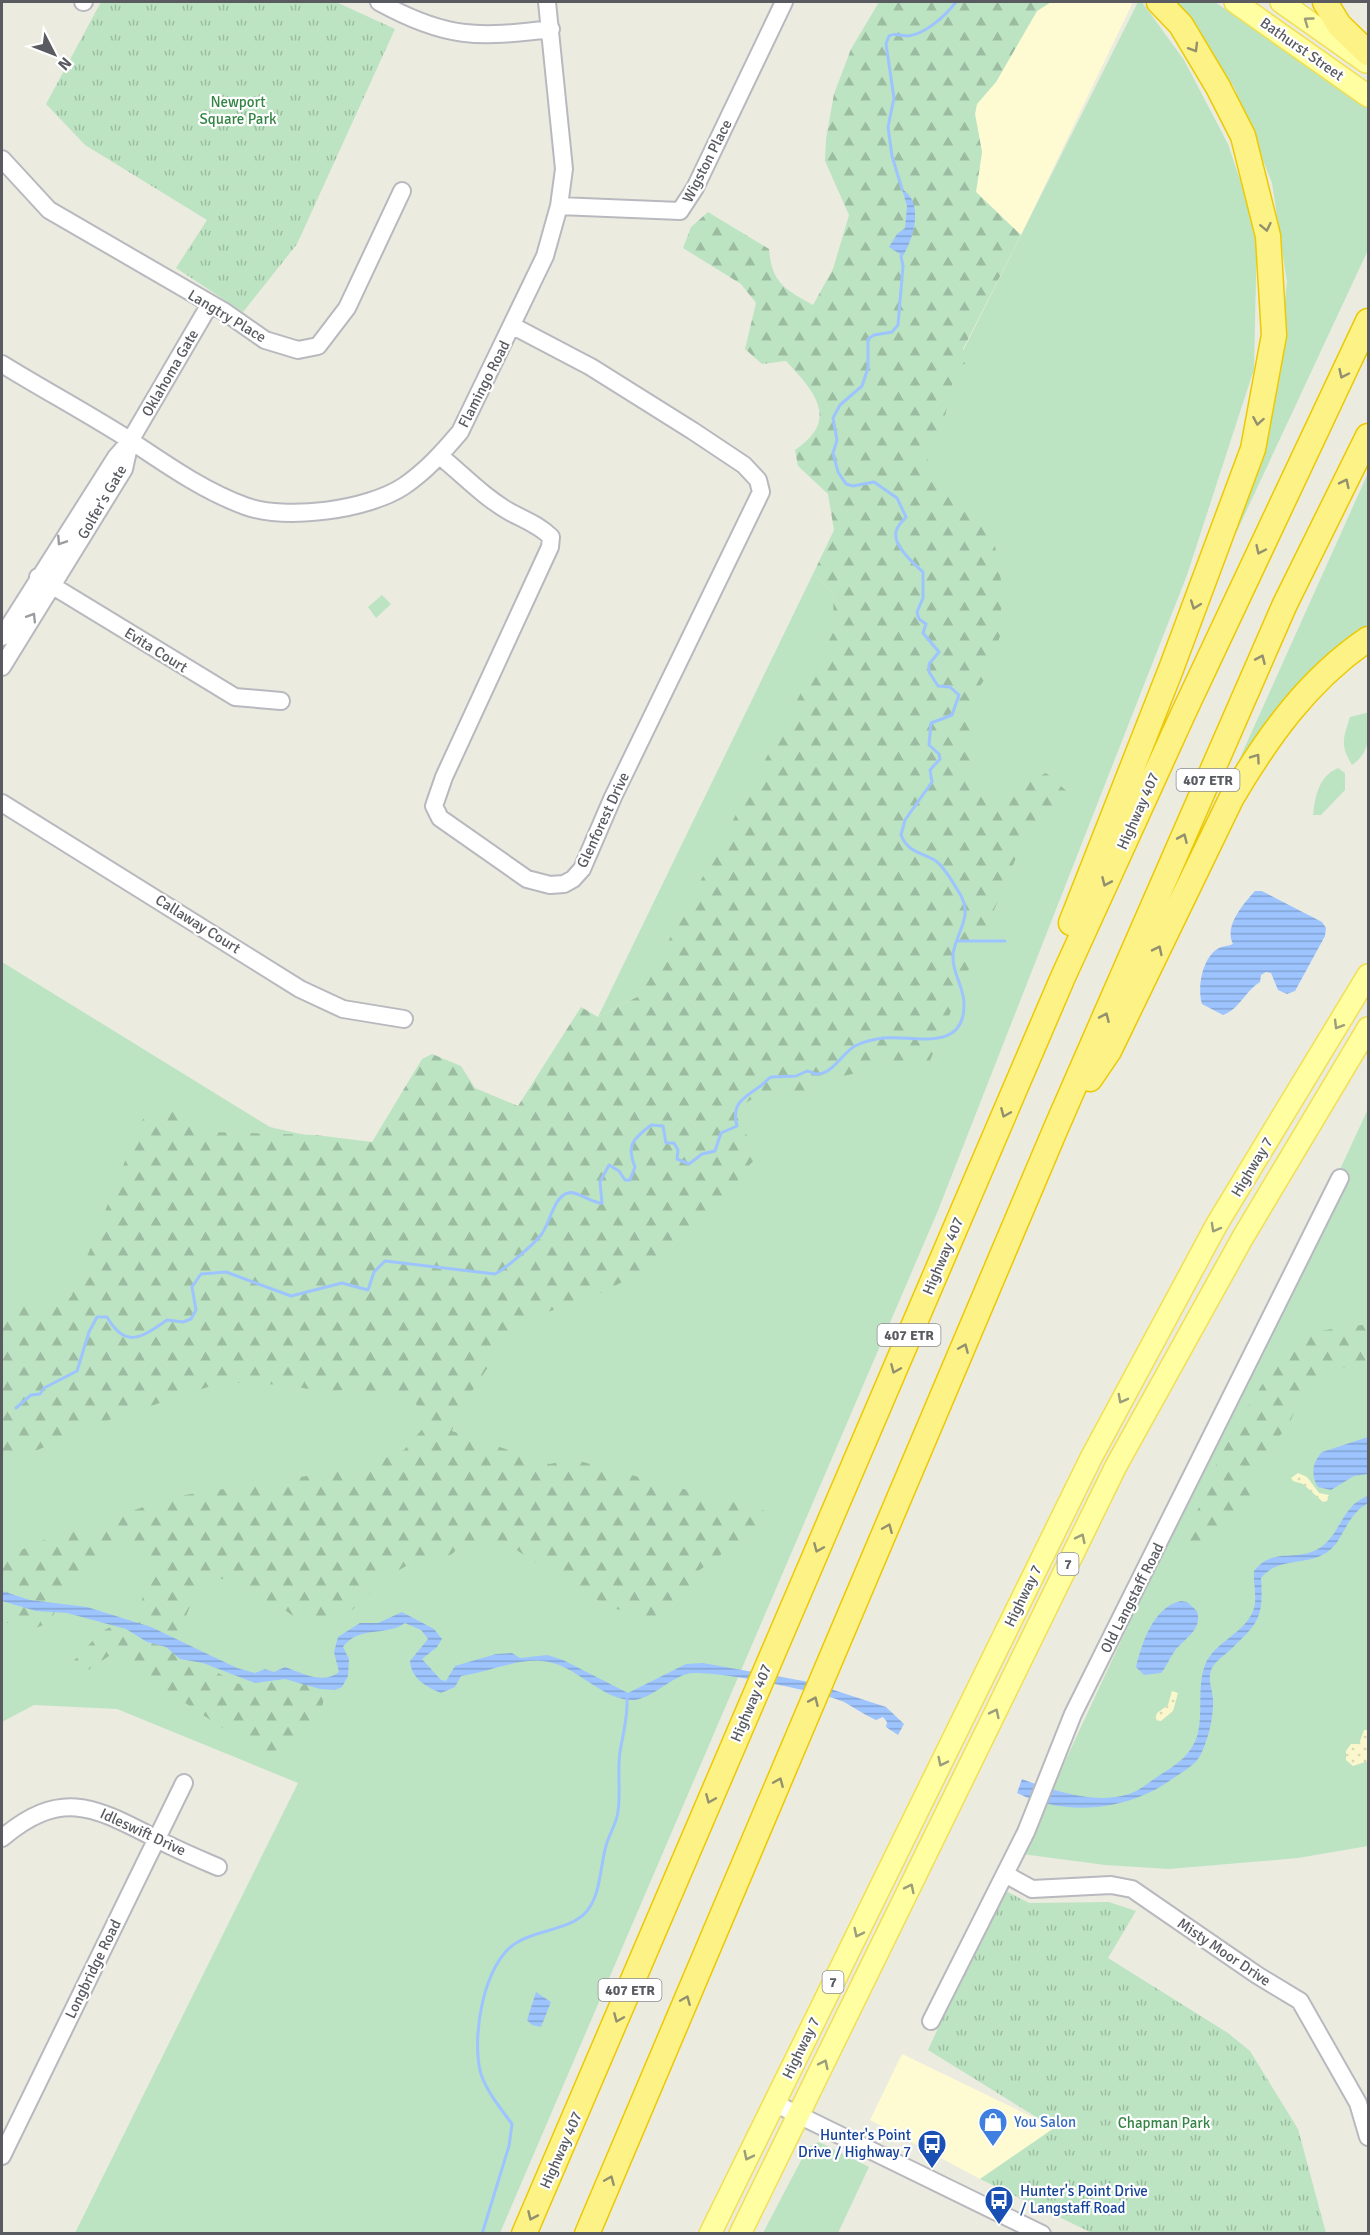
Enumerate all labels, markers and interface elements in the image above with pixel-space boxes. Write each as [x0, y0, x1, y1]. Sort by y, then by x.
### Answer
street label: Bathurst Street [1257, 14, 1347, 84]
one-way arrow [1303, 17, 1314, 28]
north arrow [24, 24, 84, 84]
one-way arrow [1187, 42, 1199, 52]
text: N [53, 53, 76, 74]
park label: Newport Square Park [200, 93, 277, 128]
street label: Wigston Place [678, 117, 736, 205]
one-way arrow [1259, 222, 1272, 232]
street label: Langtry Place [185, 286, 269, 346]
street label: Oklahoma Gate [138, 326, 202, 420]
street label: Flamingo Road [454, 337, 514, 430]
one-way arrow [1339, 368, 1351, 379]
one-way arrow [1252, 415, 1265, 425]
street label: Golfer's Gate [74, 462, 130, 542]
one-way arrow [1338, 479, 1349, 490]
one-way arrow [57, 534, 68, 545]
one-way arrow [1255, 544, 1267, 555]
one-way arrow [1190, 599, 1202, 610]
one-way arrow [25, 613, 37, 623]
street label: Evita Court [121, 624, 191, 676]
one-way arrow [1254, 655, 1266, 666]
one-way arrow [1249, 753, 1260, 764]
street label: Glenforest Drive [573, 769, 633, 871]
road number: 407 ETR [1176, 769, 1240, 791]
street label: Highway 407 [1113, 770, 1163, 852]
one-way arrow [1176, 833, 1188, 844]
one-way arrow [1102, 875, 1114, 886]
street label: Callaway Court [152, 891, 244, 957]
one-way arrow [1151, 946, 1163, 957]
one-way arrow [1098, 1012, 1110, 1023]
one-way arrow [1334, 1019, 1346, 1029]
one-way arrow [1000, 1106, 1012, 1117]
street label: Highway 7 [1227, 1134, 1277, 1200]
street label: Highway 407 [919, 1214, 967, 1298]
one-way arrow [1211, 1221, 1222, 1232]
road number: 407 ETR [878, 1324, 940, 1346]
one-way arrow [957, 1344, 969, 1355]
one-way arrow [890, 1363, 902, 1374]
one-way arrow [1118, 1393, 1130, 1404]
one-way arrow [881, 1523, 893, 1534]
one-way arrow [1073, 1533, 1085, 1544]
street label: Old Langstaff Road [1096, 1540, 1168, 1656]
one-way arrow [813, 1542, 825, 1553]
road number: 7 [1058, 1553, 1078, 1575]
street label: Highway 7 [1000, 1562, 1046, 1630]
street label: Highway 407 [727, 1661, 775, 1745]
one-way arrow [807, 1696, 819, 1707]
one-way arrow [988, 1708, 1000, 1719]
one-way arrow [938, 1755, 950, 1766]
one-way arrow [772, 1777, 784, 1788]
one-way arrow [705, 1793, 717, 1804]
street label: Idleswift Drive [97, 1804, 189, 1860]
one-way arrow [902, 1884, 914, 1895]
street label: Misty Moor Drive [1174, 1914, 1274, 1990]
street label: Longbridge Road [61, 1917, 125, 2021]
one-way arrow [854, 1926, 865, 1937]
road number: 7 [822, 1971, 844, 1993]
road number: 407 ETR [598, 1979, 662, 2001]
one-way arrow [679, 1996, 691, 2007]
one-way arrow [614, 2011, 626, 2022]
street label: Highway 7 [778, 2014, 824, 2082]
one-way arrow [817, 2059, 829, 2070]
shop icon: You Salon [977, 2106, 1009, 2148]
street label: Highway 407 [536, 2109, 586, 2191]
place label: You Salon [1014, 2113, 1076, 2131]
park label: Chapman Park [1118, 2114, 1211, 2132]
place label: Hunter's Point Drive / Highway 7 [798, 2126, 911, 2161]
bus stop icon: Hunter's Point Drive / Highway 7 [916, 2128, 948, 2170]
one-way arrow [744, 2149, 756, 2160]
one-way arrow [603, 2175, 615, 2186]
place label: Hunter's Point Drive / Langstaff Road [1020, 2182, 1148, 2217]
bus stop icon: Hunter's Point Drive / Langstaff Road [983, 2184, 1015, 2226]
one-way arrow [527, 2209, 539, 2220]

